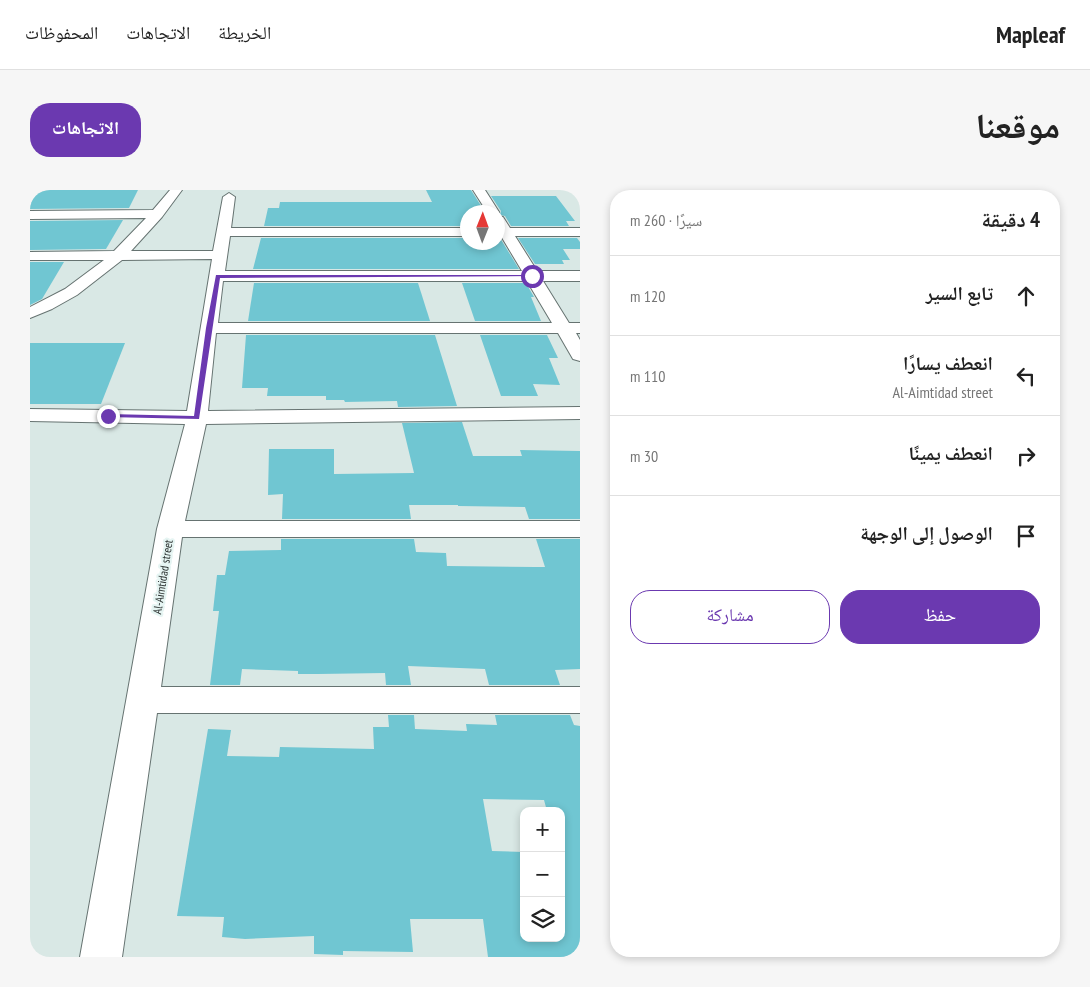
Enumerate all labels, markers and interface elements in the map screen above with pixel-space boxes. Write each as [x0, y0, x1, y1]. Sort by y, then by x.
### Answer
text: Mapleaf [996, 19, 1065, 50]
text: المحفوظات [25, 21, 98, 44]
text: الاتجاهات [126, 21, 190, 44]
text: الخريطة [218, 21, 271, 44]
text: موقعنا [975, 102, 1060, 148]
button: الاتجاهات [30, 103, 141, 157]
north arrow [460, 205, 505, 250]
text: 4 دقيقة [982, 206, 1040, 233]
text: سيرًا · 260 m [630, 210, 702, 230]
route start [521, 265, 544, 288]
text: تابع السير [926, 281, 993, 305]
icon: ahead [1012, 282, 1040, 310]
text: 120 m [630, 286, 665, 306]
text: انعطف يسارًا [903, 351, 993, 375]
icon: left [1012, 362, 1040, 390]
text: 110 m [630, 366, 665, 386]
text: Al-Aimtidad street [892, 382, 993, 402]
route end [97, 405, 120, 428]
text: انعطف يمينًا [909, 441, 993, 465]
icon: right [1012, 442, 1040, 470]
text: 30 m [630, 446, 658, 466]
text: الوصول إلى الوجهة [860, 521, 993, 545]
icon: arrive [1012, 522, 1040, 550]
street label: Al-Aimtidad street [149, 538, 176, 615]
button: مشاركة [630, 590, 830, 644]
button: حفظ [840, 590, 1040, 644]
map controls [520, 807, 565, 942]
button: + [520, 807, 565, 852]
button: − [520, 852, 565, 897]
button: layers [520, 897, 565, 942]

